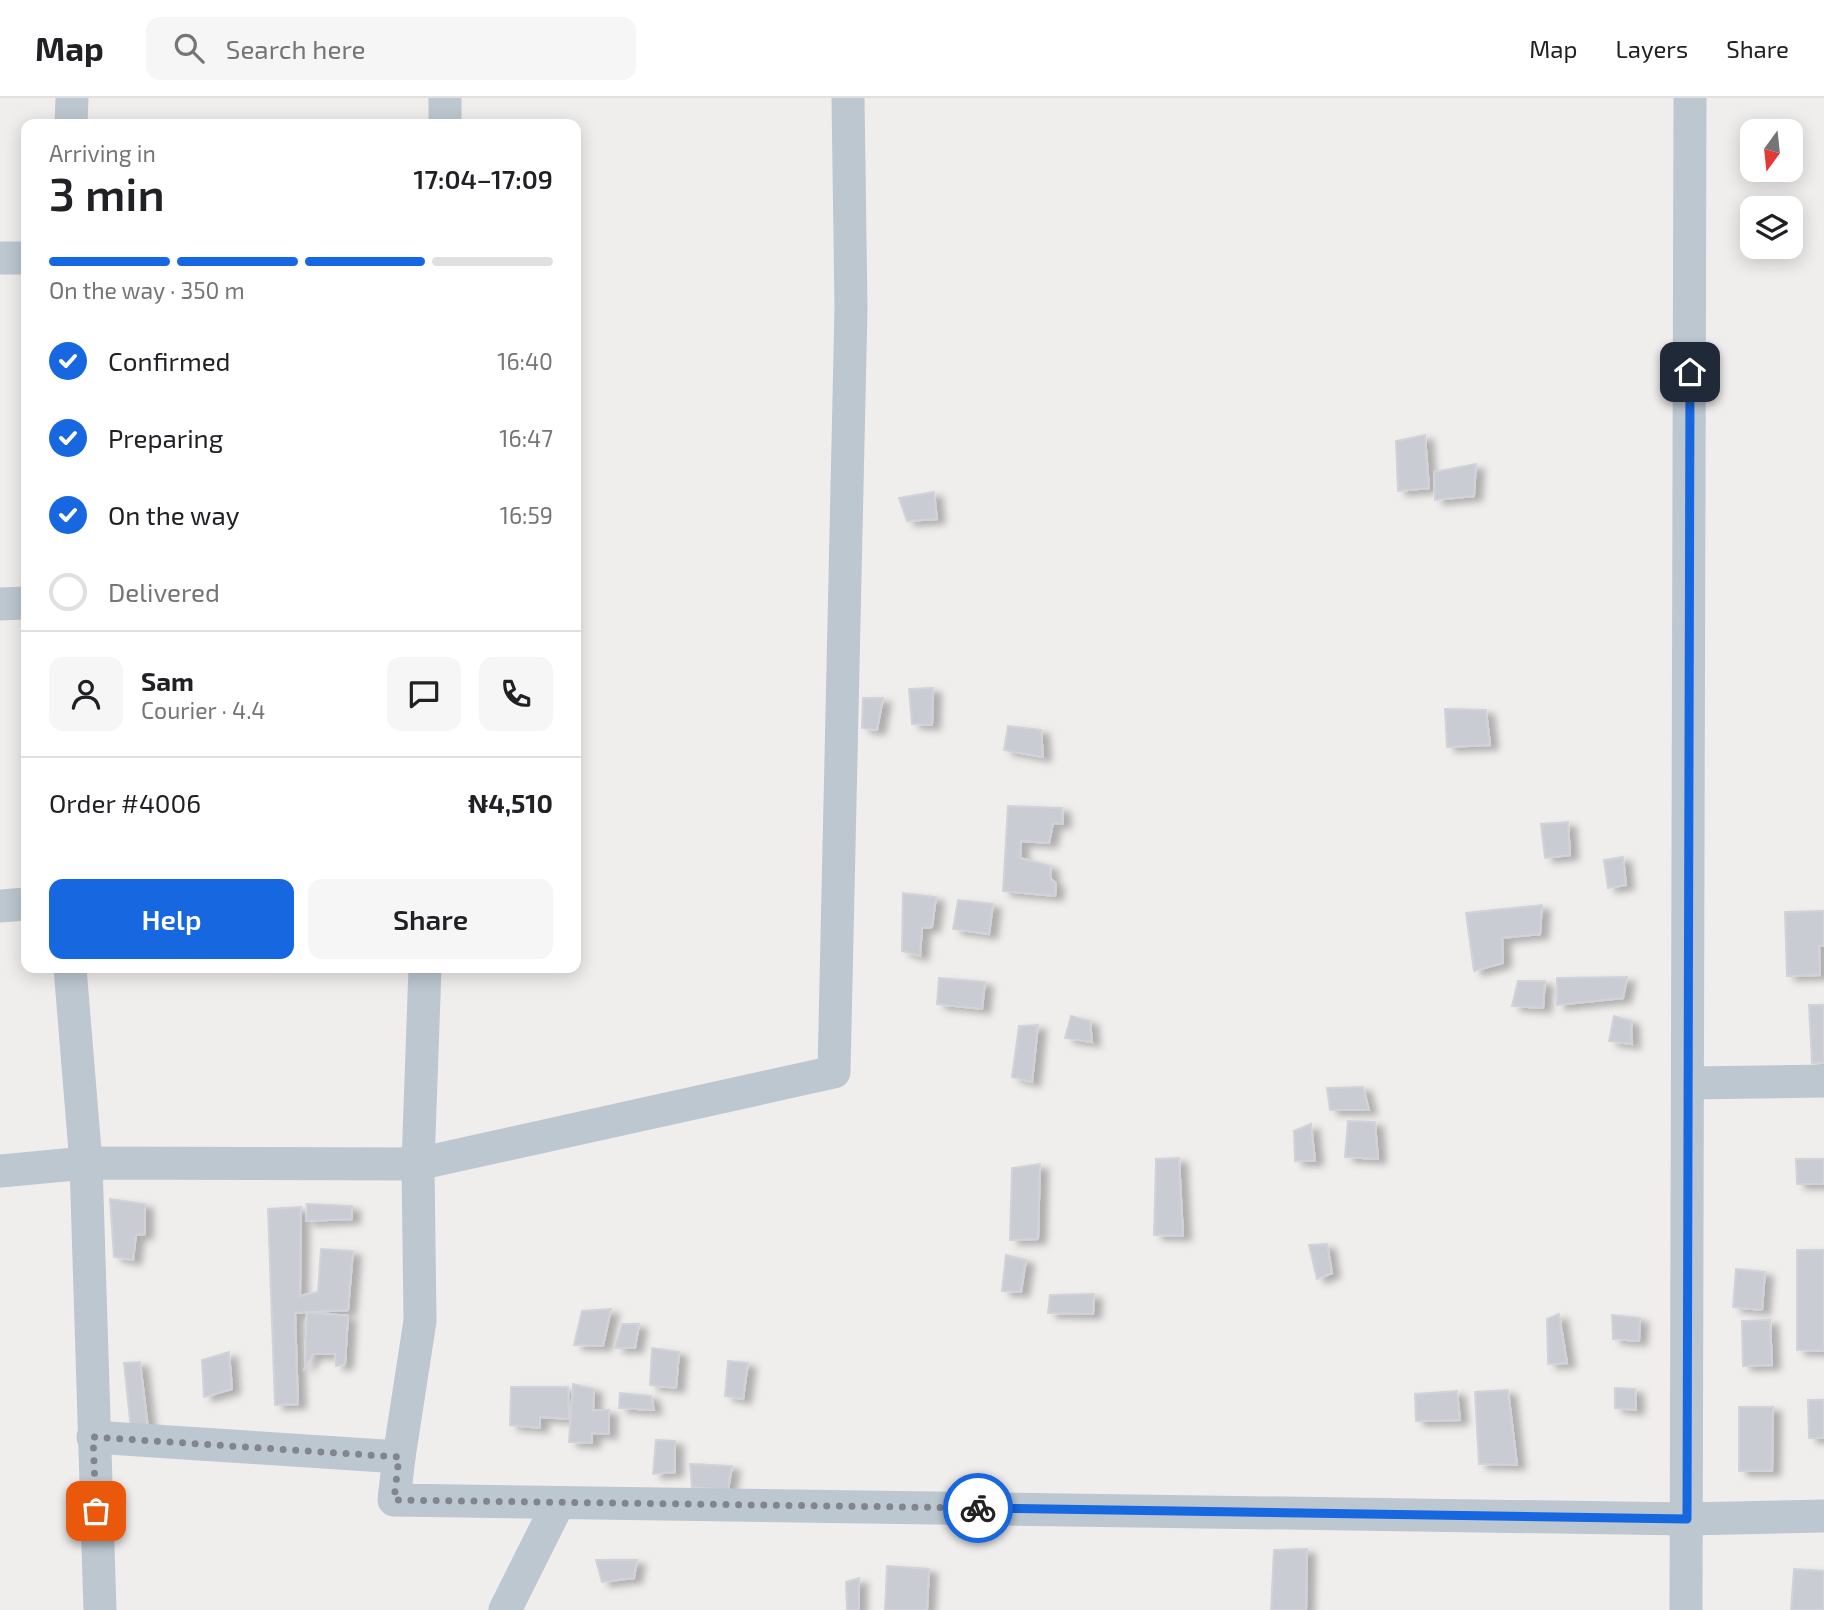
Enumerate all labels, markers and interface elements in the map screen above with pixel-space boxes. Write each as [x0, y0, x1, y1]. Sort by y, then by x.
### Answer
search box [146, 17, 636, 80]
text: Map [35, 28, 104, 68]
icon: search [170, 29, 208, 67]
text: Search here [226, 33, 365, 64]
text: Map [1529, 34, 1577, 63]
text: Layers [1615, 34, 1688, 63]
text: Share [1726, 34, 1789, 63]
north arrow [1740, 119, 1802, 182]
map controls [1740, 119, 1803, 259]
text: Arriving in [49, 139, 156, 167]
text: 17:04–17:09 [414, 163, 553, 194]
text: 3 min [49, 165, 165, 220]
button: layers [1740, 196, 1803, 259]
text: On the way · 350 m [49, 276, 245, 304]
icon: check [49, 342, 87, 380]
pin [1660, 342, 1720, 402]
text: Confirmed [108, 345, 231, 376]
text: 16:40 [497, 347, 553, 375]
icon: home [1671, 353, 1709, 391]
icon: check [49, 419, 87, 457]
text: Preparing [108, 422, 223, 453]
text: 16:47 [499, 424, 553, 452]
icon: check [49, 496, 87, 534]
text: On the way [108, 499, 239, 530]
text: 16:59 [500, 501, 553, 529]
text: Delivered [108, 576, 220, 607]
button: person [49, 657, 123, 731]
button: chat [387, 657, 461, 731]
button: phone [479, 657, 553, 731]
text: Sam [141, 665, 194, 696]
text: Courier · 4.4 [141, 696, 265, 724]
text: Order #4006 [49, 787, 201, 818]
text: ₦4,510 [468, 787, 553, 818]
button: Help [49, 879, 294, 959]
button: Share [308, 879, 553, 959]
courier [943, 1473, 1013, 1543]
pin [66, 1481, 126, 1541]
icon: bike [959, 1489, 997, 1527]
icon: bag [77, 1492, 115, 1530]

